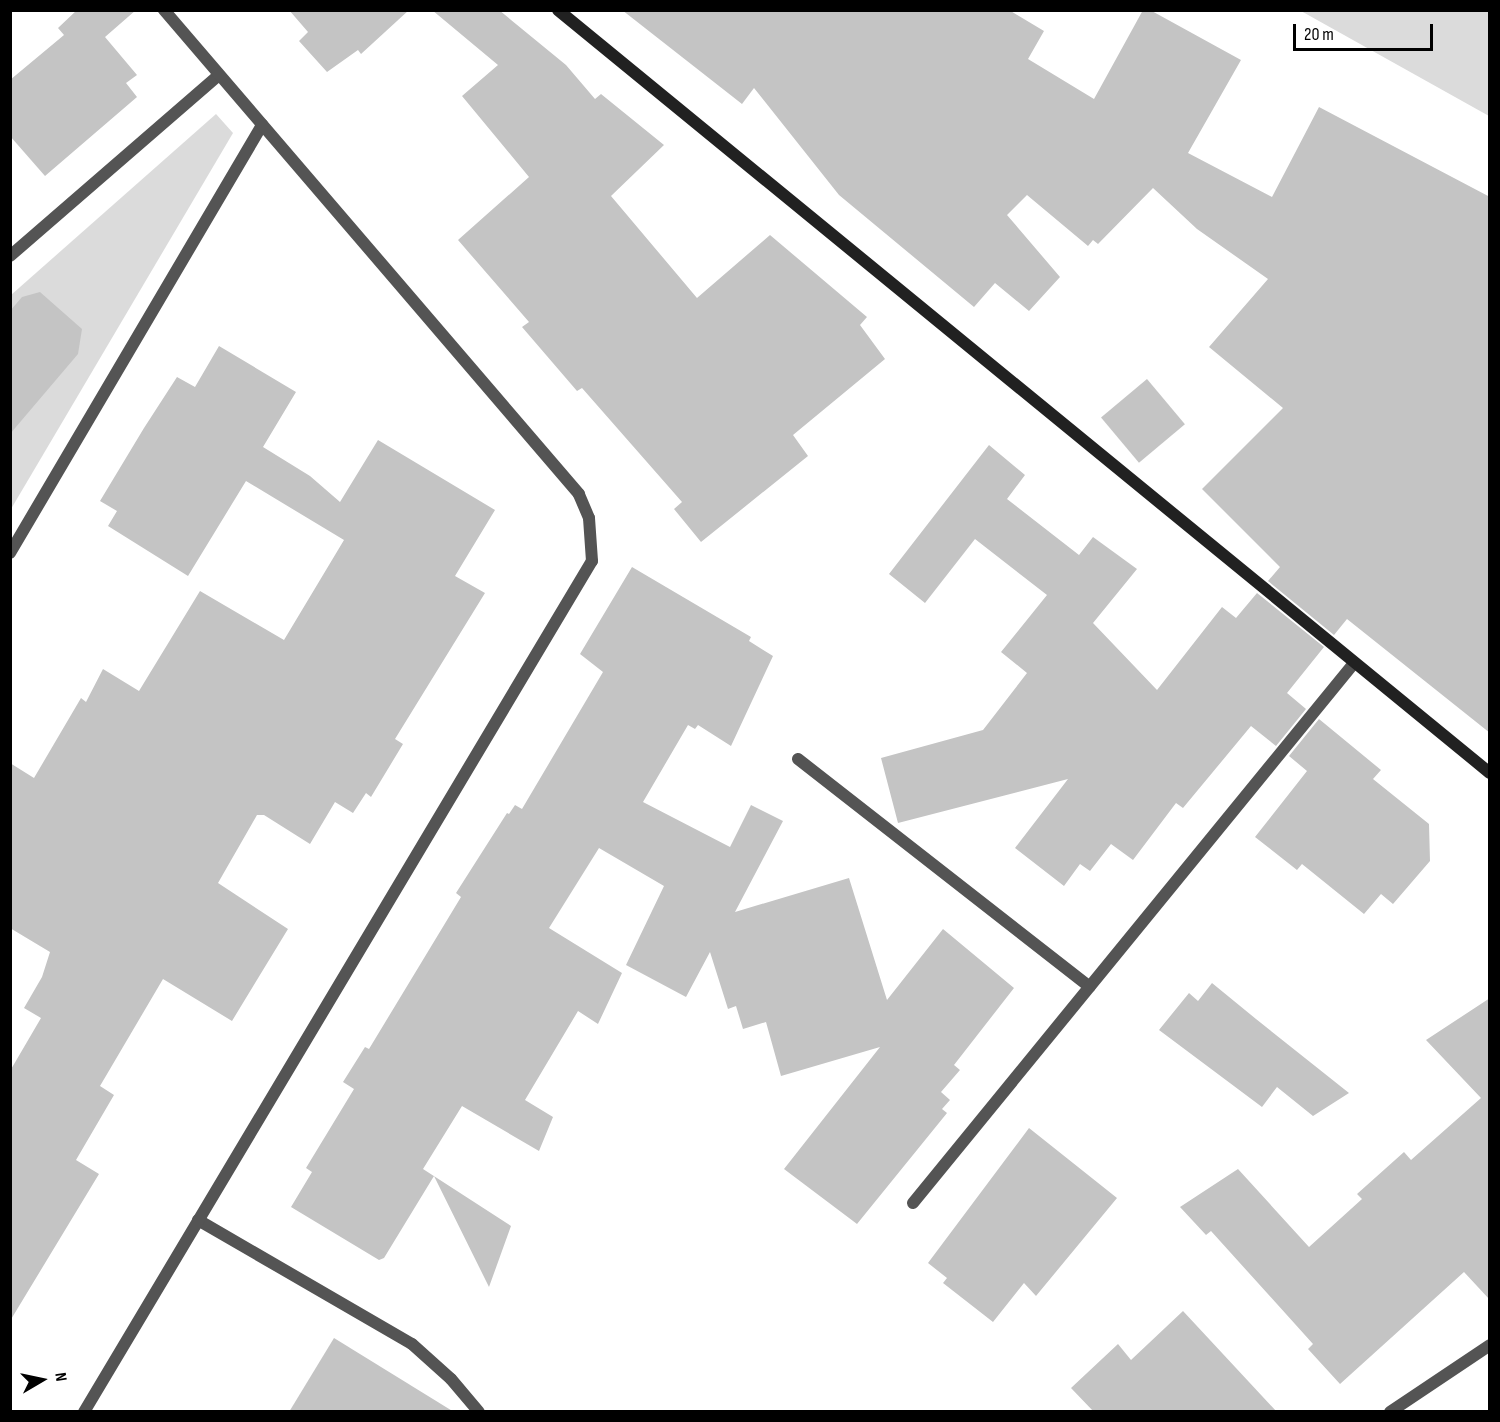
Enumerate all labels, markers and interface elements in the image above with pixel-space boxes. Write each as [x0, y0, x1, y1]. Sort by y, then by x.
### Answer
scale bar [1296, 12, 1436, 50]
text: 20 m [1304, 24, 1334, 45]
north arrow [12, 1350, 72, 1410]
text: N [50, 1371, 70, 1383]

